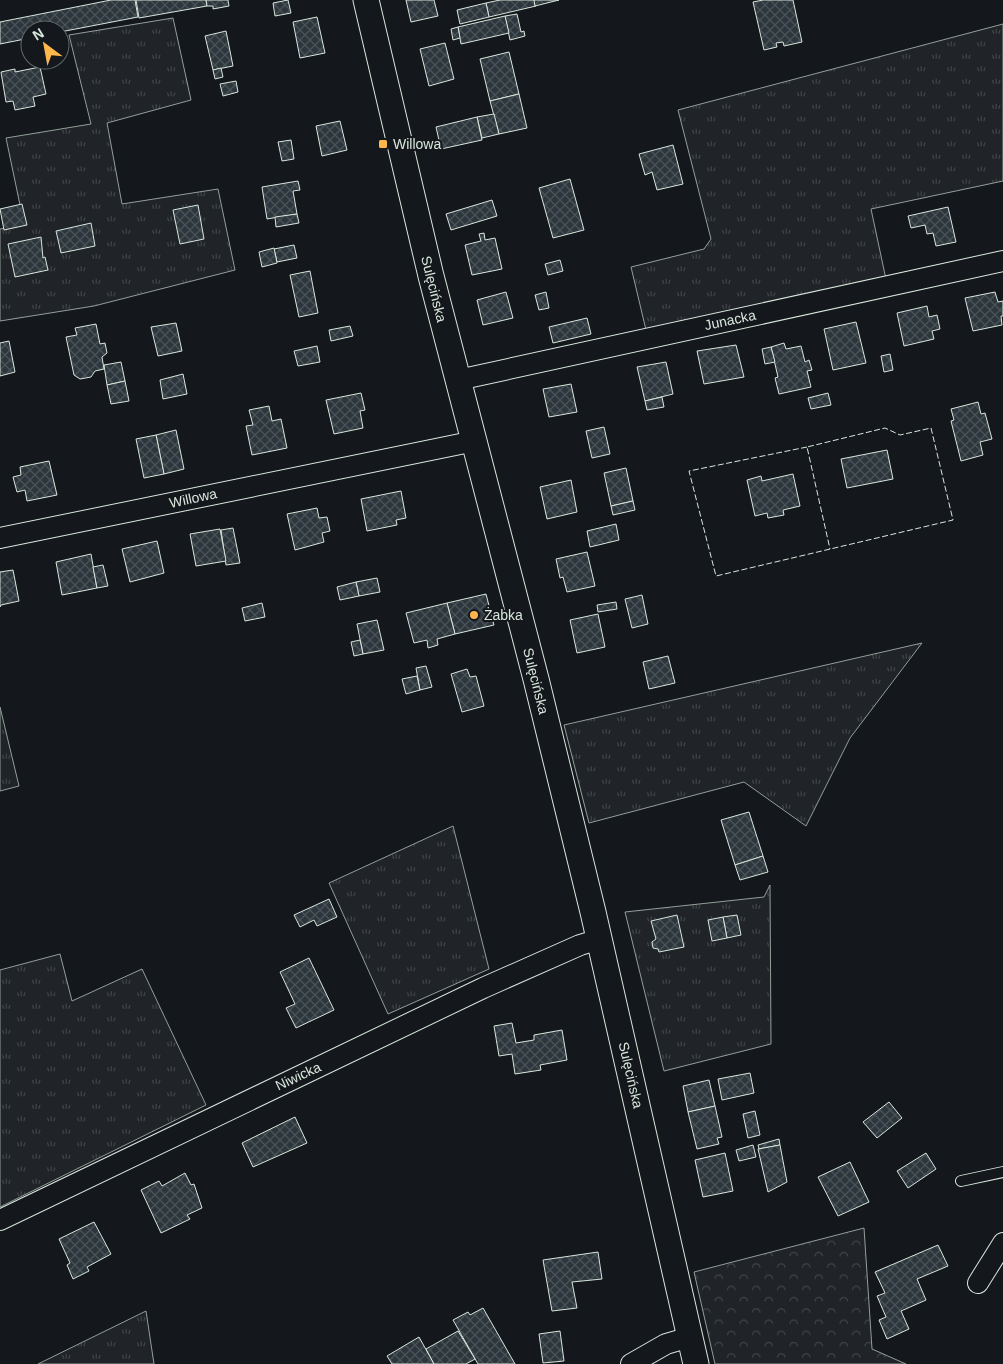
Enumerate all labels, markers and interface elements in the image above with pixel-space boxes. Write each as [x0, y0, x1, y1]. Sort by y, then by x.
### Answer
north arrow [20, 20, 70, 70]
text: N [30, 25, 47, 43]
place label: Willowa [393, 136, 441, 152]
marker: Willowa [377, 138, 389, 150]
street label: Sulęcińska [418, 254, 450, 324]
street label: Junacka [703, 307, 757, 333]
street label: Willowa [168, 485, 218, 511]
place label: Żabka [484, 606, 523, 623]
marker: Żabka [468, 609, 480, 621]
street label: Sulęcińska [520, 646, 552, 716]
street label: Sulęcińska [616, 1040, 646, 1110]
street label: Niwicka [273, 1058, 323, 1093]

